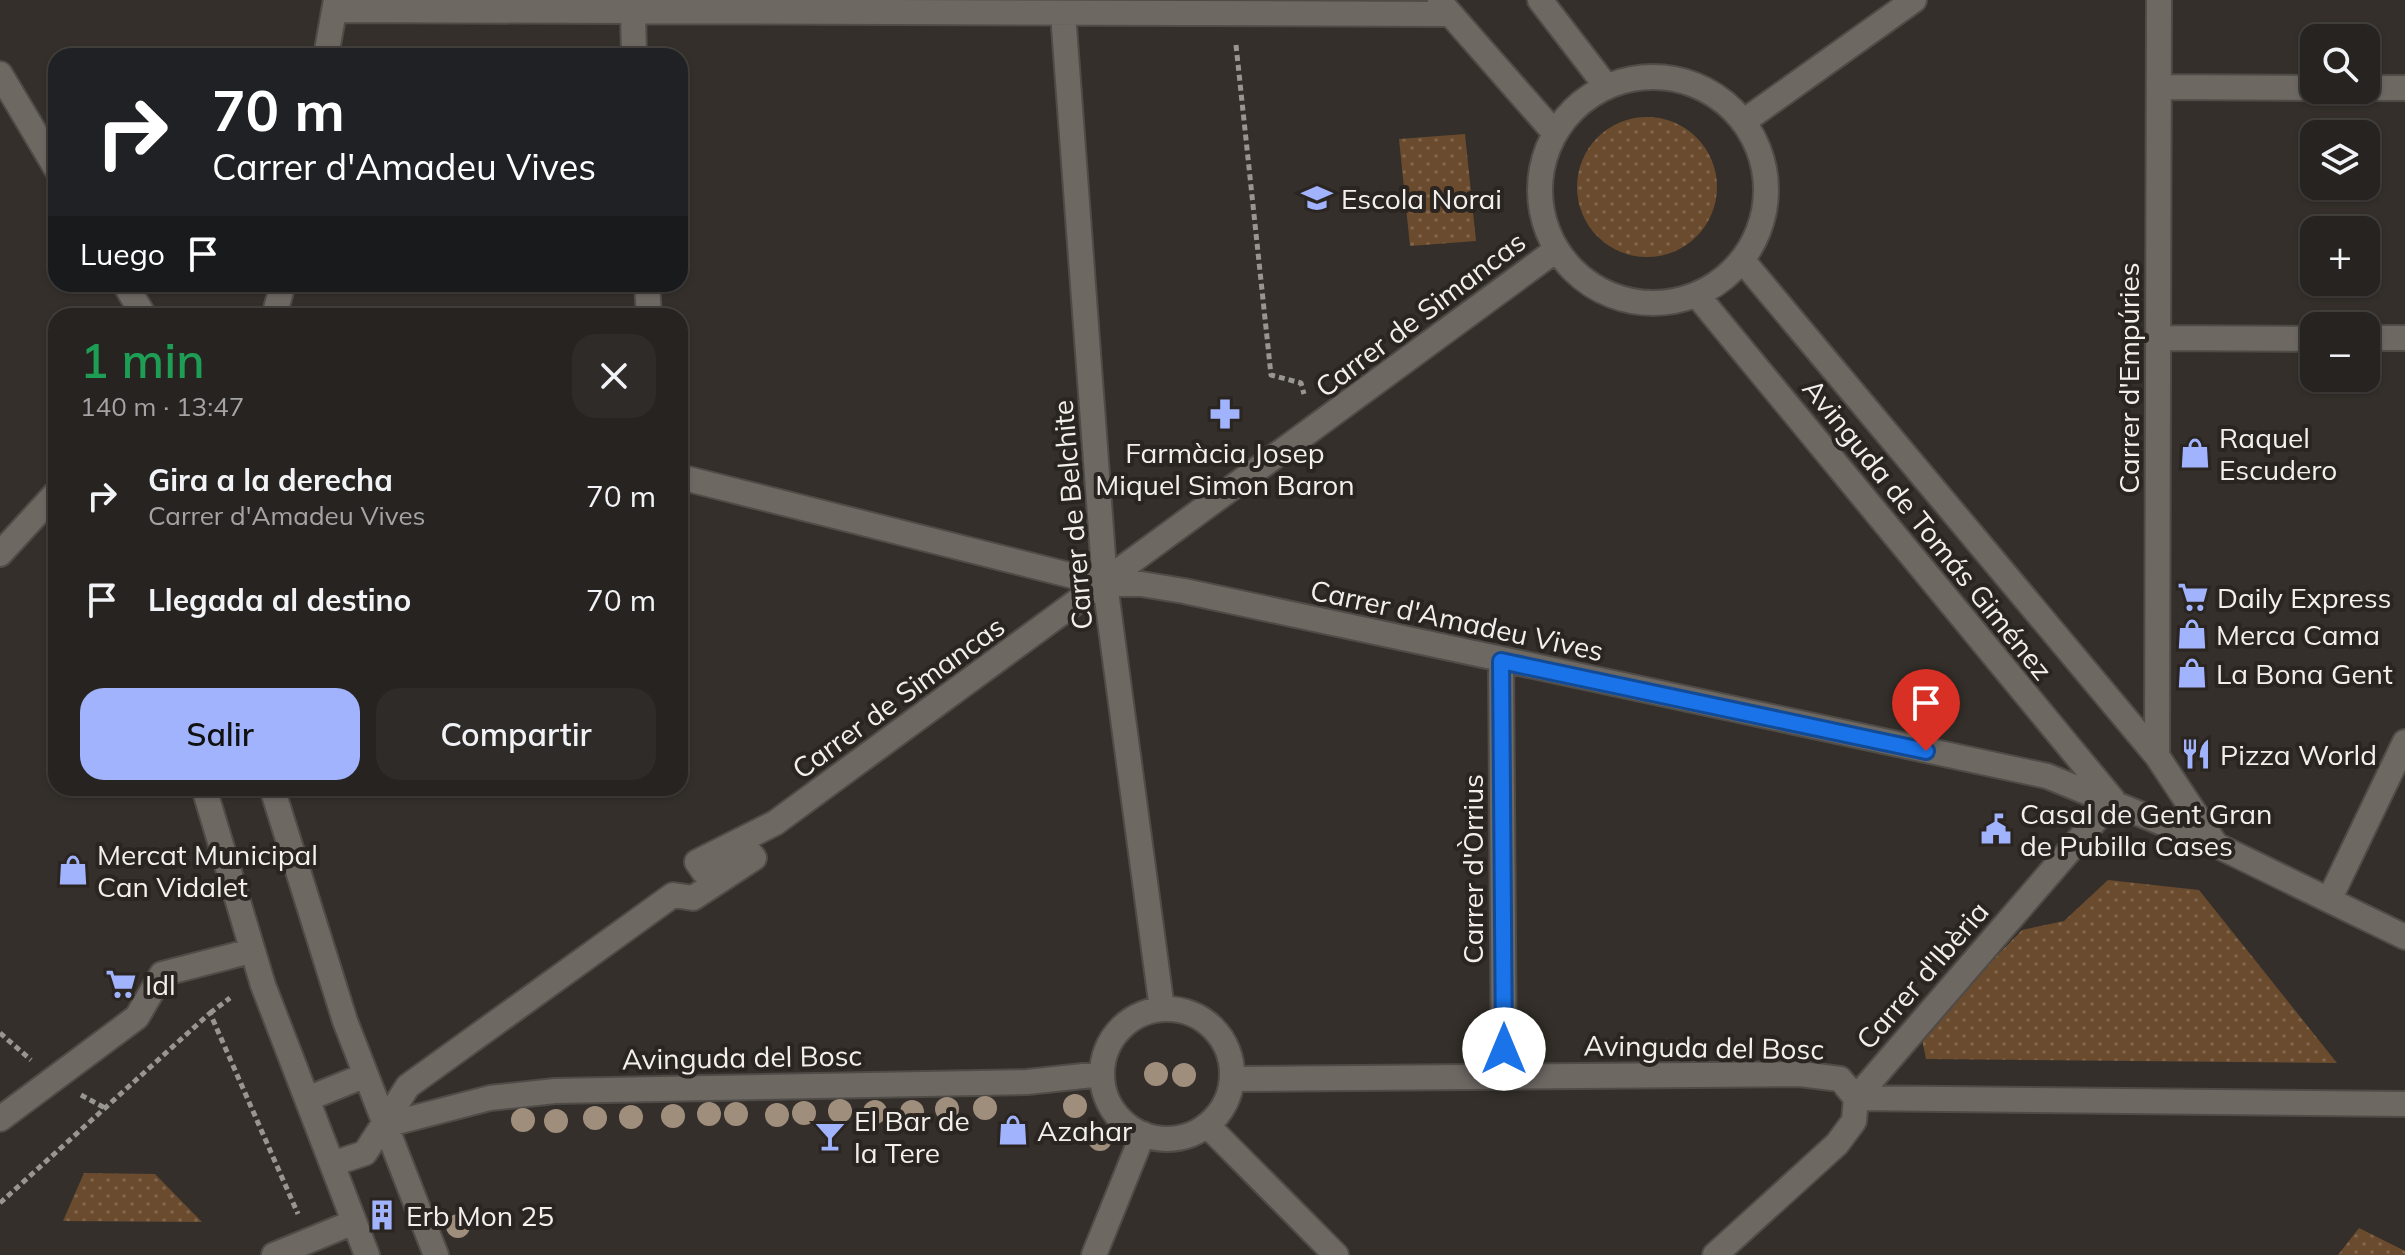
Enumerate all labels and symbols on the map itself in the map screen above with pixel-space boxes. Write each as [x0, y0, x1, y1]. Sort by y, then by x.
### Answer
school or university icon: Escola Norai [1300, 181, 1334, 215]
place label: Escola Norai [1341, 181, 1502, 216]
street label: Carrer de Simancas [1308, 224, 1532, 404]
street label: Carrer d'Empúries [2111, 262, 2146, 494]
street label: Avinguda de Tomás Giménez [1796, 371, 2060, 687]
pharmacy icon: Farmàcia Josep Miquel Simon Baron [1208, 397, 1242, 431]
street label: Carrer de Belchite [1045, 399, 1099, 631]
place label: Raquel Escudero [2219, 420, 2337, 487]
place label: Farmàcia Josep Miquel Simon Baron [1095, 435, 1355, 502]
shop icon: Raquel Escudero [2178, 436, 2212, 470]
street label: Carrer d'Amadeu Vives [1307, 572, 1607, 668]
supermarket icon: Daily Express [2176, 580, 2210, 614]
place label: Daily Express [2217, 580, 2391, 615]
street label: Carrer de Simancas [785, 608, 1011, 786]
shop icon: Merca Cama [2175, 617, 2209, 651]
place label: Merca Cama [2216, 617, 2380, 652]
shop icon: La Bona Gent [2175, 656, 2209, 690]
place label: La Bona Gent [2216, 656, 2393, 691]
pin [1892, 669, 1960, 751]
restaurant icon: Pizza World [2179, 737, 2213, 771]
place label: Pizza World [2220, 737, 2377, 772]
street label: Carrer d'Òrrius [1455, 774, 1490, 964]
place label: Casal de Gent Gran de Pubilla Cases [2020, 796, 2272, 863]
public building icon: Casal de Gent Gran de Pubilla Cases [1979, 812, 2013, 846]
place label: Mercat Municipal Can Vidalet [97, 837, 318, 904]
shop icon: Mercat Municipal Can Vidalet [56, 853, 90, 887]
street label: Carrer d'Ibèria [1848, 894, 1996, 1056]
supermarket icon: Idl [104, 967, 138, 1001]
place label: Idl [145, 967, 176, 1002]
position arrow [1462, 1007, 1546, 1091]
street label: Avinguda del Bosc [1583, 1027, 1825, 1067]
street label: Avinguda del Bosc [621, 1037, 863, 1077]
place label: El Bar de la Tere [854, 1103, 970, 1170]
shop icon: Azahar [996, 1113, 1030, 1147]
place label: Azahar [1037, 1113, 1133, 1148]
bar icon: El Bar de la Tere [813, 1119, 847, 1153]
building icon: Erb Mon 25 [365, 1198, 399, 1232]
place label: Erb Mon 25 [406, 1198, 554, 1233]

